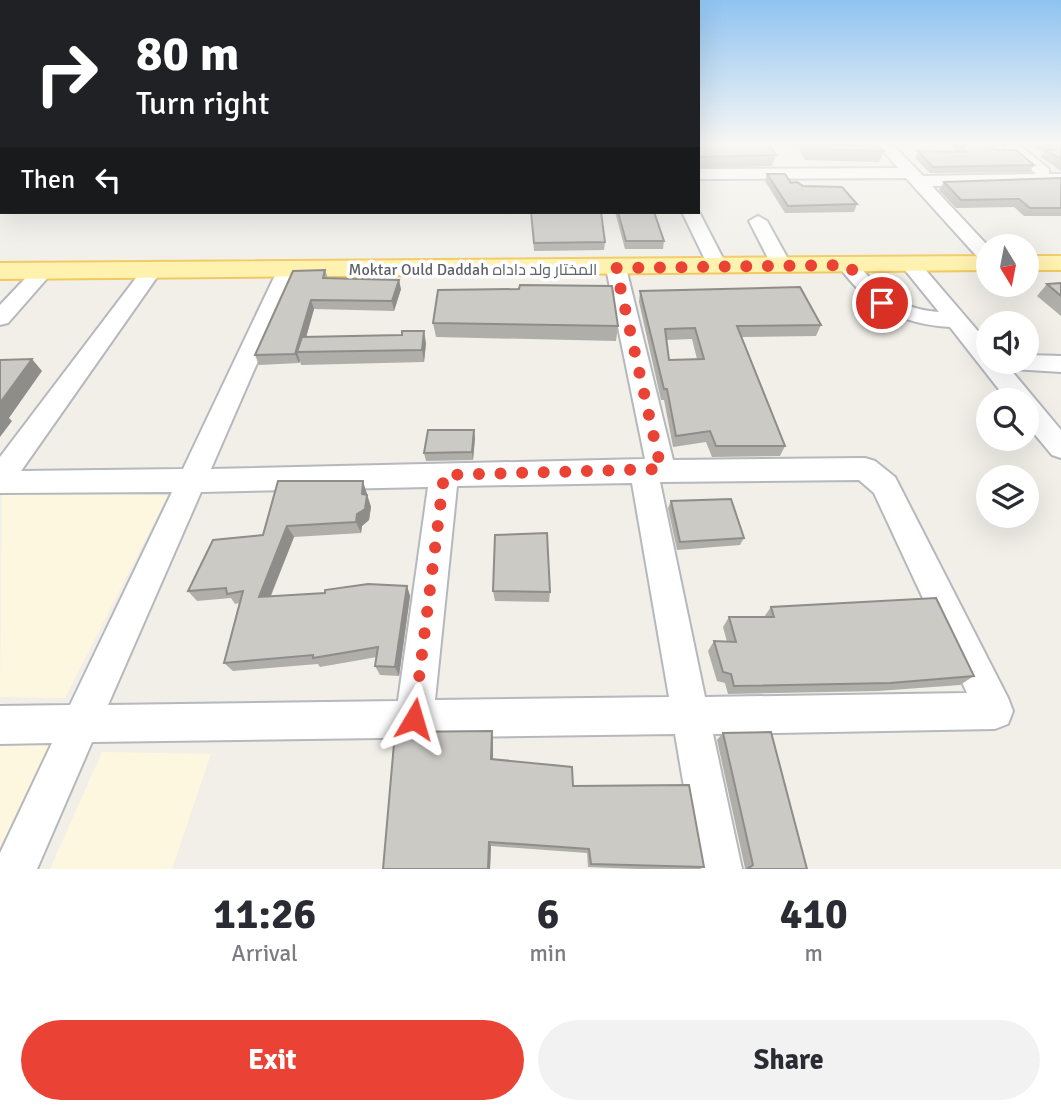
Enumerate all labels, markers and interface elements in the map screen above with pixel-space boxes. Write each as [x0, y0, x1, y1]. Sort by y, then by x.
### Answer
text: 80 m [136, 24, 239, 84]
icon: right [21, 28, 112, 119]
text: Turn right [136, 84, 269, 123]
icon: left [89, 161, 127, 199]
text: Then [21, 164, 75, 196]
north arrow [976, 234, 1040, 298]
map controls [976, 234, 1039, 528]
street label: Moktar Ould Daddah المختار ولد داداه [349, 260, 597, 280]
pin [852, 273, 912, 333]
icon: arrive [863, 284, 901, 322]
button: sound [976, 311, 1039, 374]
button: search [976, 388, 1039, 451]
button: layers [976, 465, 1039, 528]
position arrow [377, 682, 451, 756]
text: 11:26 [213, 889, 316, 940]
text: 6 [537, 889, 559, 940]
text: 410 [780, 889, 848, 940]
text: Arrival [232, 939, 298, 968]
text: min [529, 939, 567, 968]
text: m [805, 939, 823, 968]
button: Exit [21, 1020, 524, 1100]
button: Share [538, 1020, 1040, 1100]

